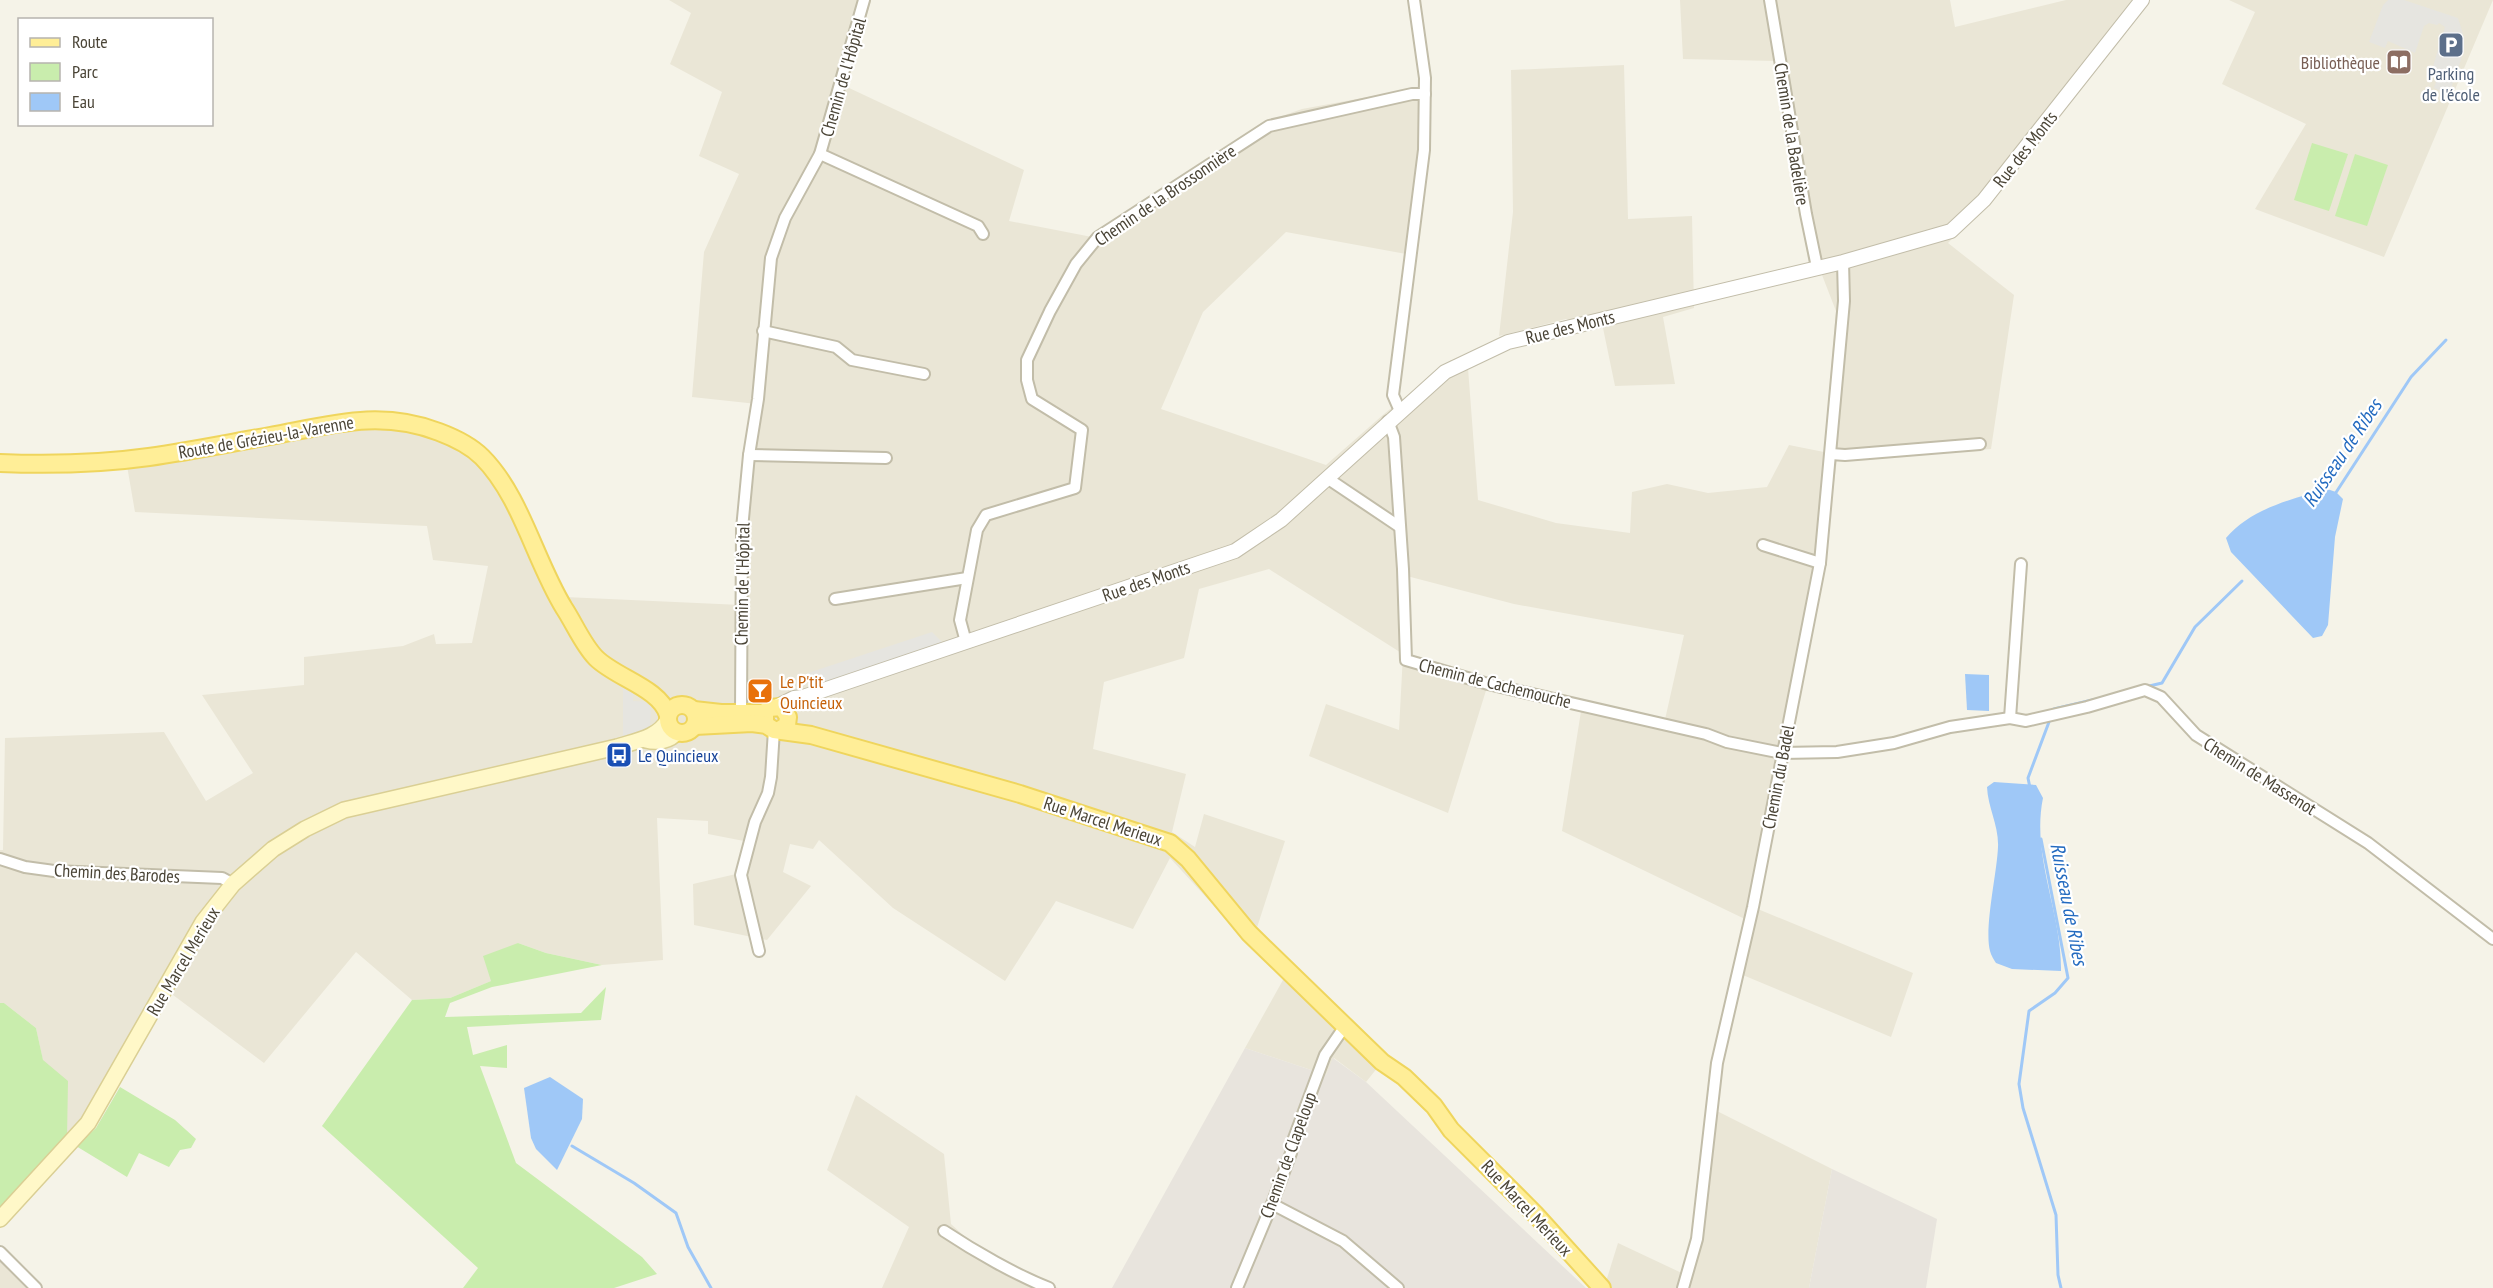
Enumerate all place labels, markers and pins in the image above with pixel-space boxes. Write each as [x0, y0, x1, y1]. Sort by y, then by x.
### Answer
parking icon: Parking de l'école [2436, 30, 2466, 60]
library icon: Bibliothèque [2384, 47, 2414, 77]
place label: Bibliothèque [2301, 51, 2380, 74]
place label: Parking de l'école [2422, 62, 2480, 106]
place label: Le P'tit Quincieux [780, 670, 843, 714]
bar icon: Le P'tit Quincieux [745, 676, 775, 706]
bus stop icon: Le Quincieux [604, 740, 634, 770]
place label: Le Quincieux [638, 744, 719, 767]

